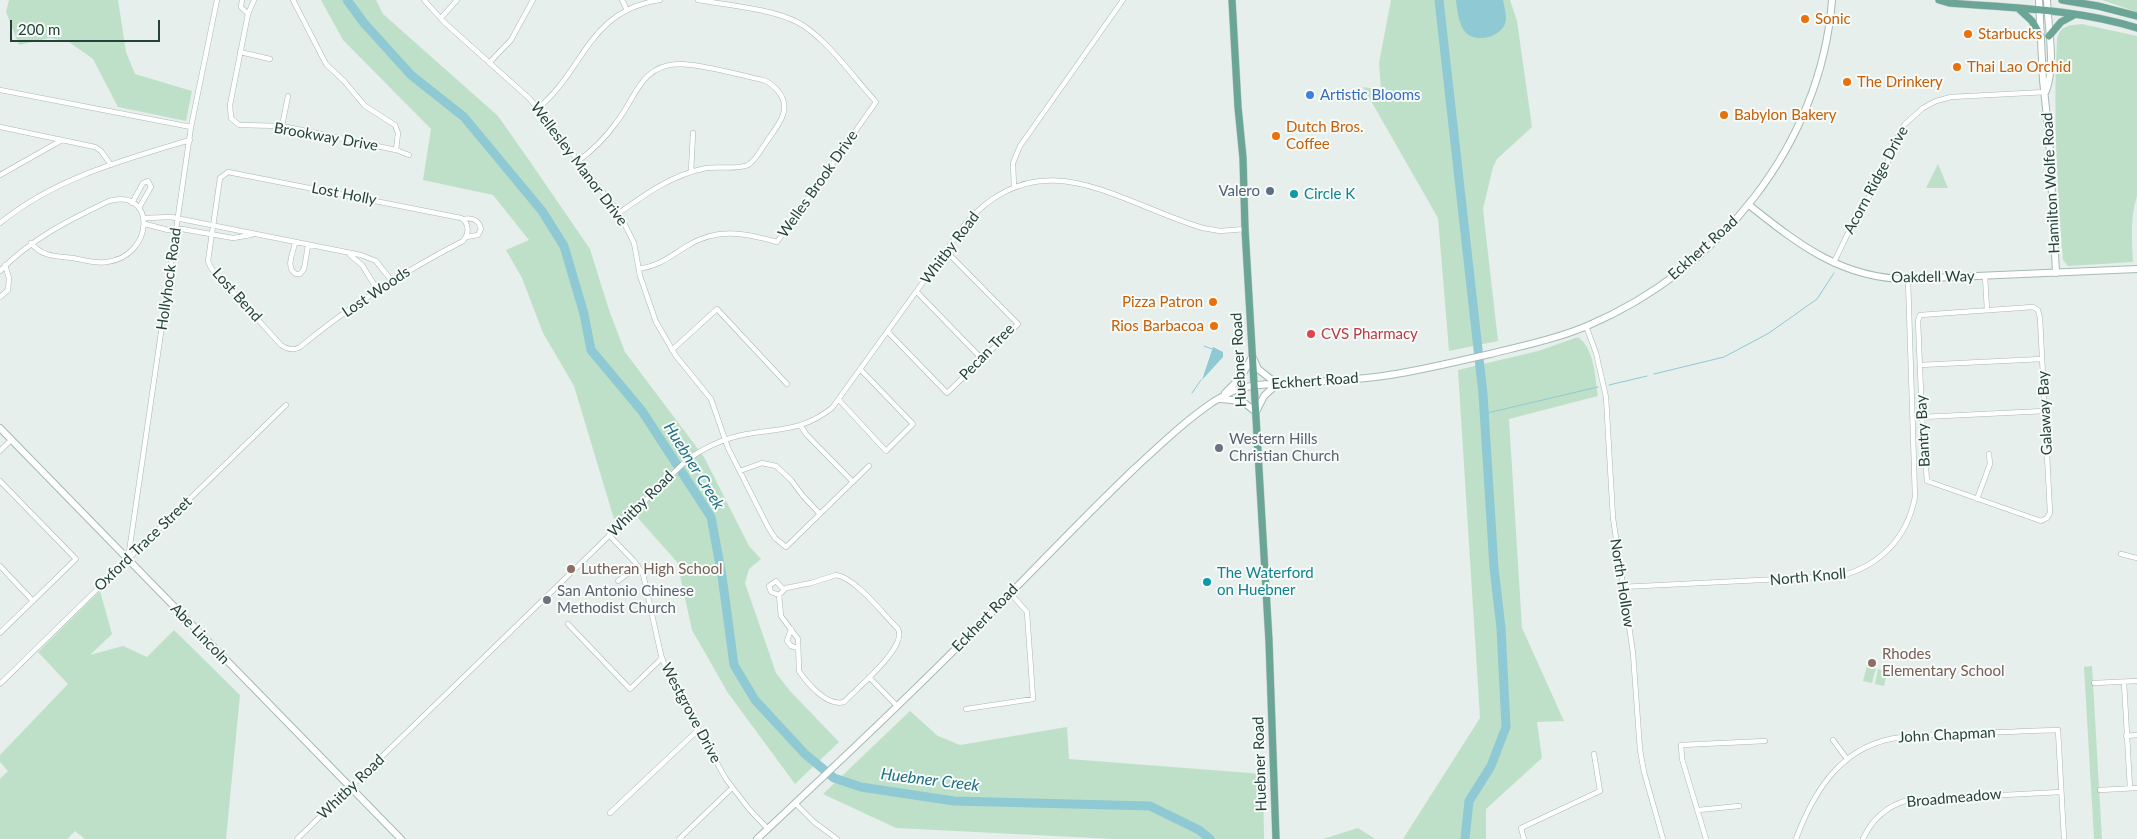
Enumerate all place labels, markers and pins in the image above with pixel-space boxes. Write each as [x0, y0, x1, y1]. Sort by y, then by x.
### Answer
place label: Sonic [1815, 10, 1851, 28]
marker: Sonic [1799, 13, 1811, 25]
place label: Starbucks [1978, 25, 2042, 43]
marker: Starbucks [1962, 28, 1974, 40]
place label: Thai Lao Orchid [1967, 58, 2071, 76]
marker: Thai Lao Orchid [1951, 61, 1963, 73]
place label: The Drinkery [1857, 73, 1943, 91]
marker: The Drinkery [1841, 76, 1853, 88]
place label: Artistic Blooms [1320, 86, 1420, 104]
marker: Artistic Blooms [1304, 89, 1316, 101]
place label: Babylon Bakery [1734, 106, 1837, 124]
marker: Babylon Bakery [1718, 109, 1730, 121]
place label: Dutch Bros. Coffee [1286, 118, 1364, 153]
marker: Dutch Bros. Coffee [1270, 130, 1282, 142]
place label: Valero [1218, 182, 1260, 200]
marker: Valero [1264, 185, 1276, 197]
place label: Circle K [1304, 185, 1355, 203]
marker: Circle K [1288, 188, 1300, 200]
place label: Pizza Patron [1122, 293, 1203, 311]
marker: Pizza Patron [1207, 296, 1219, 308]
place label: Rios Barbacoa [1111, 317, 1204, 335]
marker: Rios Barbacoa [1208, 320, 1220, 332]
place label: CVS Pharmacy [1321, 325, 1418, 343]
marker: CVS Pharmacy [1305, 328, 1317, 340]
place label: Western Hills Christian Church [1229, 430, 1339, 465]
marker: Western Hills Christian Church [1213, 442, 1225, 454]
place label: Lutheran High School [581, 560, 722, 578]
marker: Lutheran High School [565, 563, 577, 575]
place label: The Waterford on Huebner [1217, 564, 1314, 599]
marker: The Waterford on Huebner [1201, 576, 1213, 588]
place label: San Antonio Chinese Methodist Church [557, 582, 694, 617]
marker: San Antonio Chinese Methodist Church [541, 594, 553, 606]
place label: Rhodes Elementary School [1882, 645, 2005, 680]
marker: Rhodes Elementary School [1866, 657, 1878, 669]

